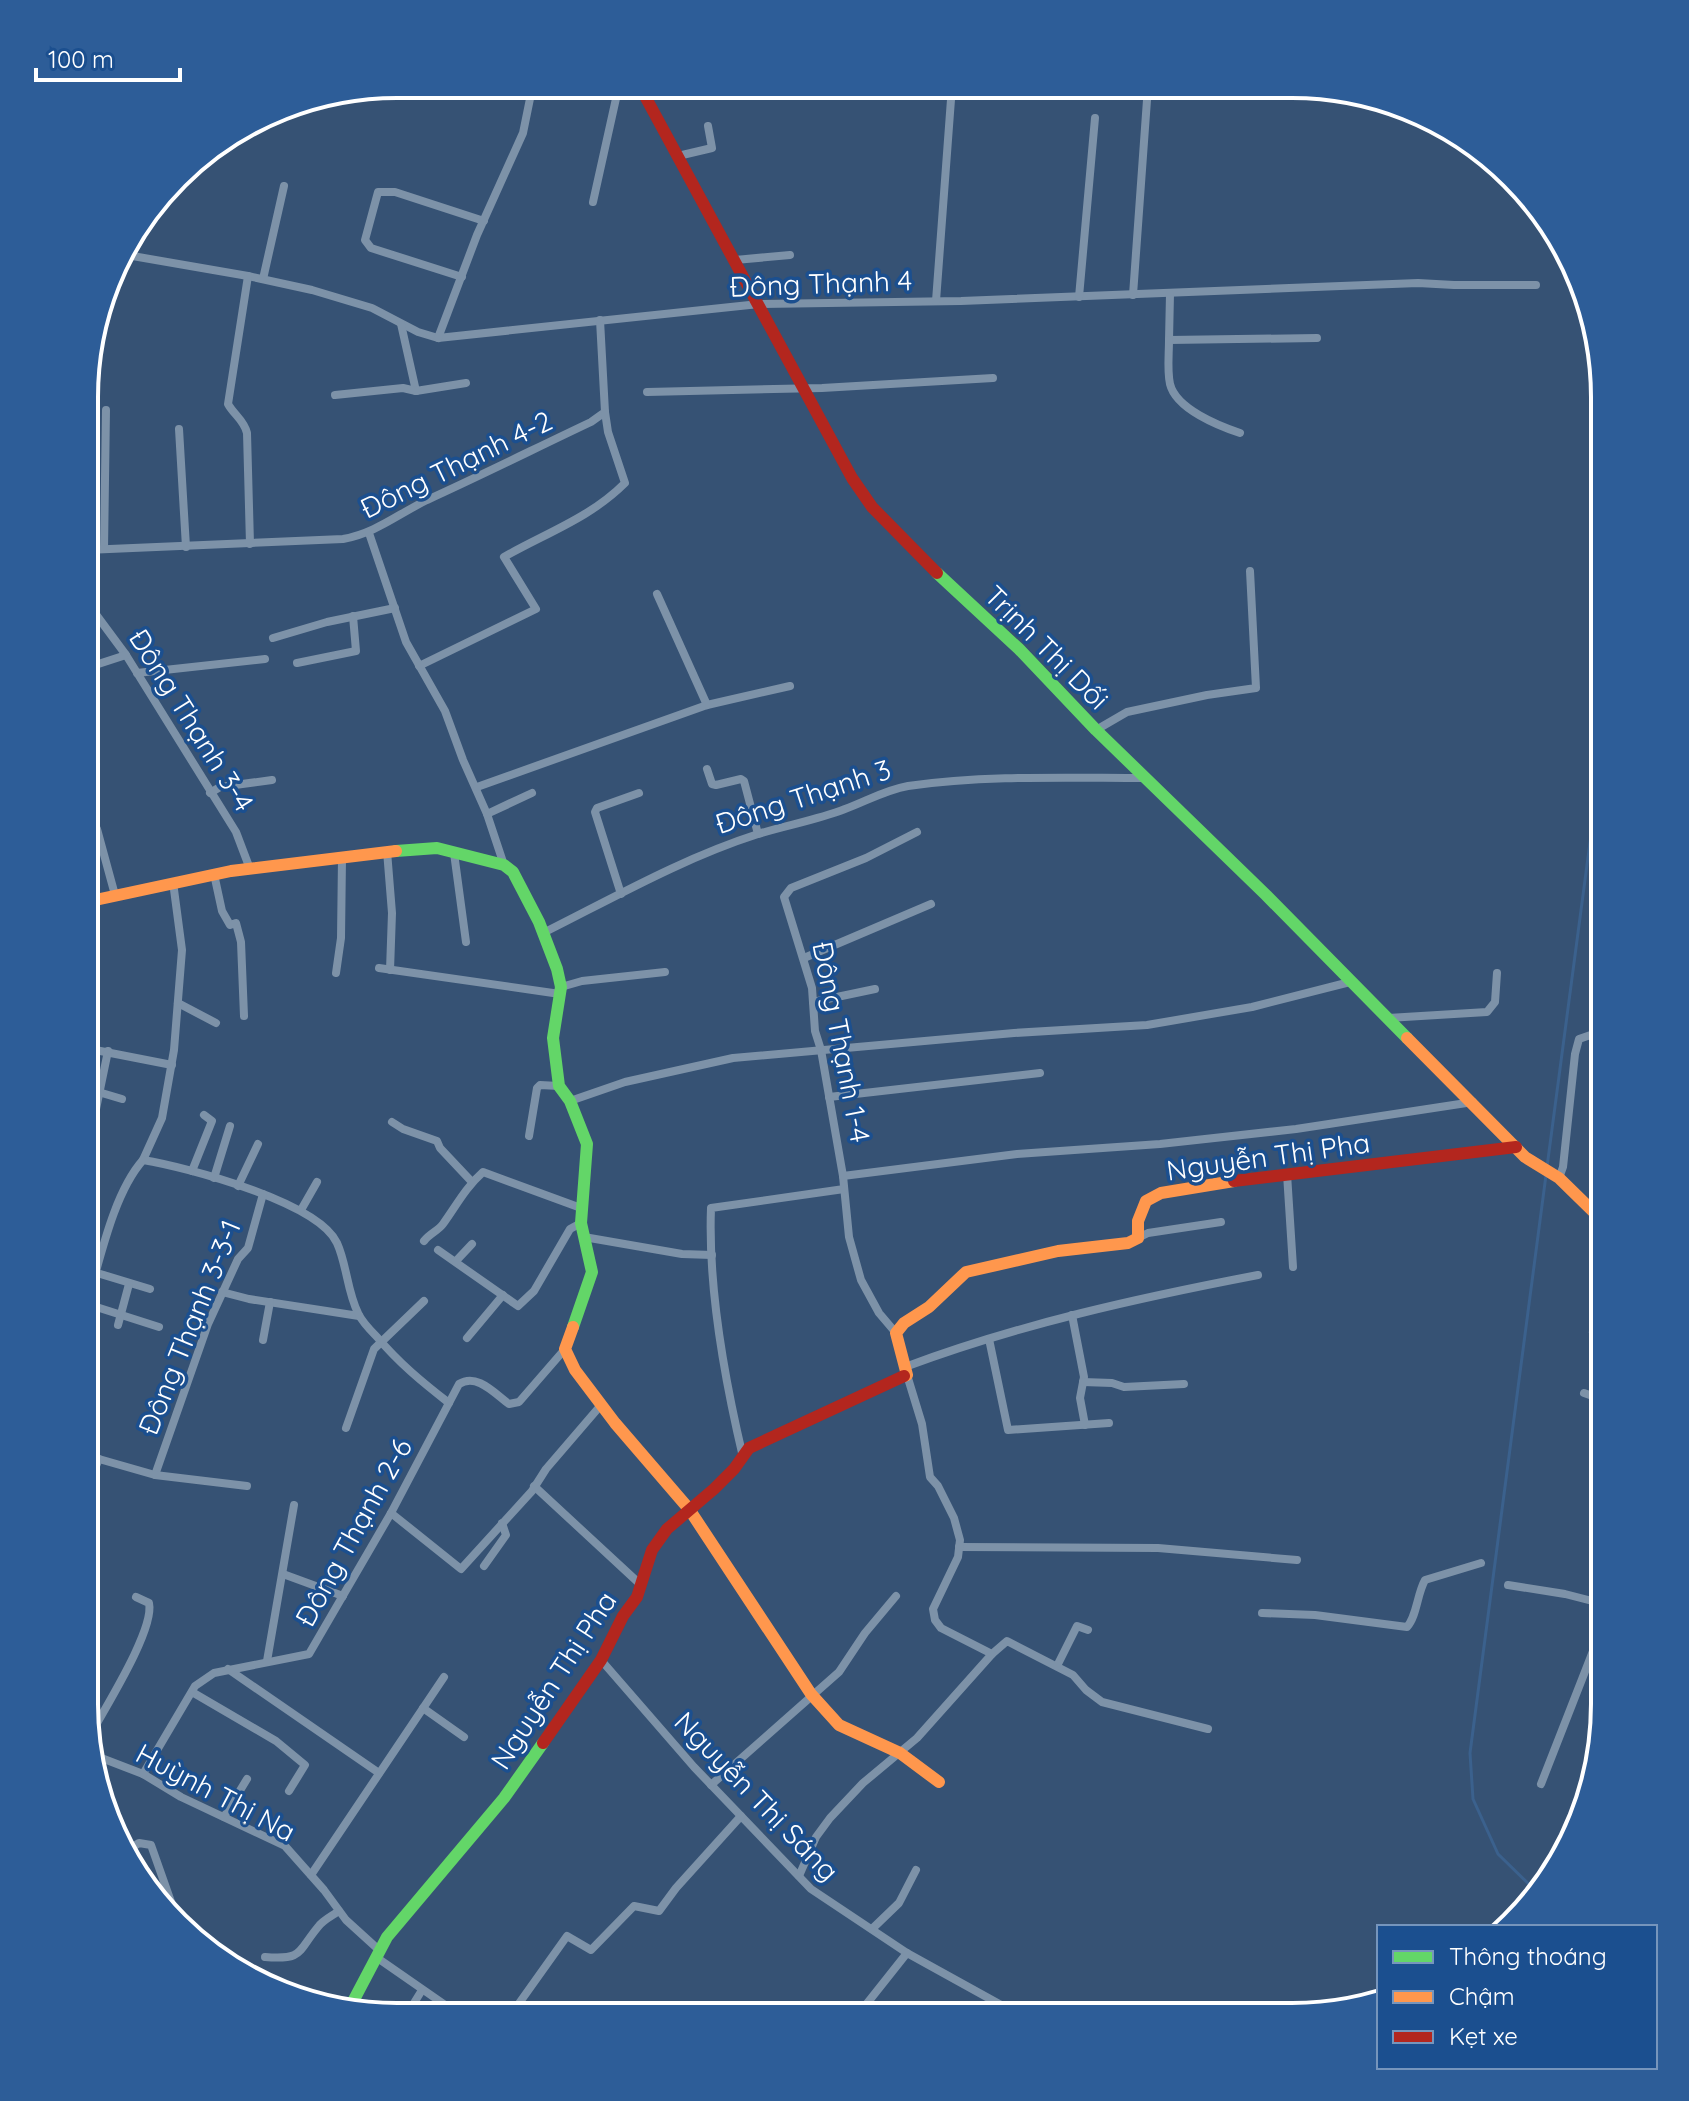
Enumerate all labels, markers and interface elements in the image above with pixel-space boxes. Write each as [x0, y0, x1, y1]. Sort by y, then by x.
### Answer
scale bar [36, 32, 180, 82]
text: 100 m [48, 44, 114, 74]
street label: Đông Thạnh 4 [729, 262, 913, 304]
street label: Đông Thạnh 4-2 [354, 402, 558, 526]
street label: Trịnh Thị Dối [978, 578, 1116, 716]
street label: Đông Thạnh 3-4 [122, 622, 262, 818]
street label: Đông Thạnh 3 [711, 751, 895, 841]
street label: Đông Thạnh 1-4 [805, 939, 879, 1145]
street label: Nguyễn Thị Pha [1164, 1124, 1372, 1188]
street label: Đông Thạnh 3-3-1 [130, 1215, 248, 1439]
street label: Đông Thạnh 2-6 [287, 1432, 419, 1632]
street label: Nguyễn Thị Pha [482, 1585, 624, 1775]
street label: Nguyễn Thị Sáng [667, 1704, 847, 1888]
street label: Huỳnh Thị Na [130, 1735, 302, 1849]
legend [1377, 1925, 1657, 2069]
text: Thông thoáng [1449, 1941, 1607, 1971]
text: Chậm [1449, 1981, 1515, 2011]
text: Kẹt xe [1449, 2021, 1518, 2051]

